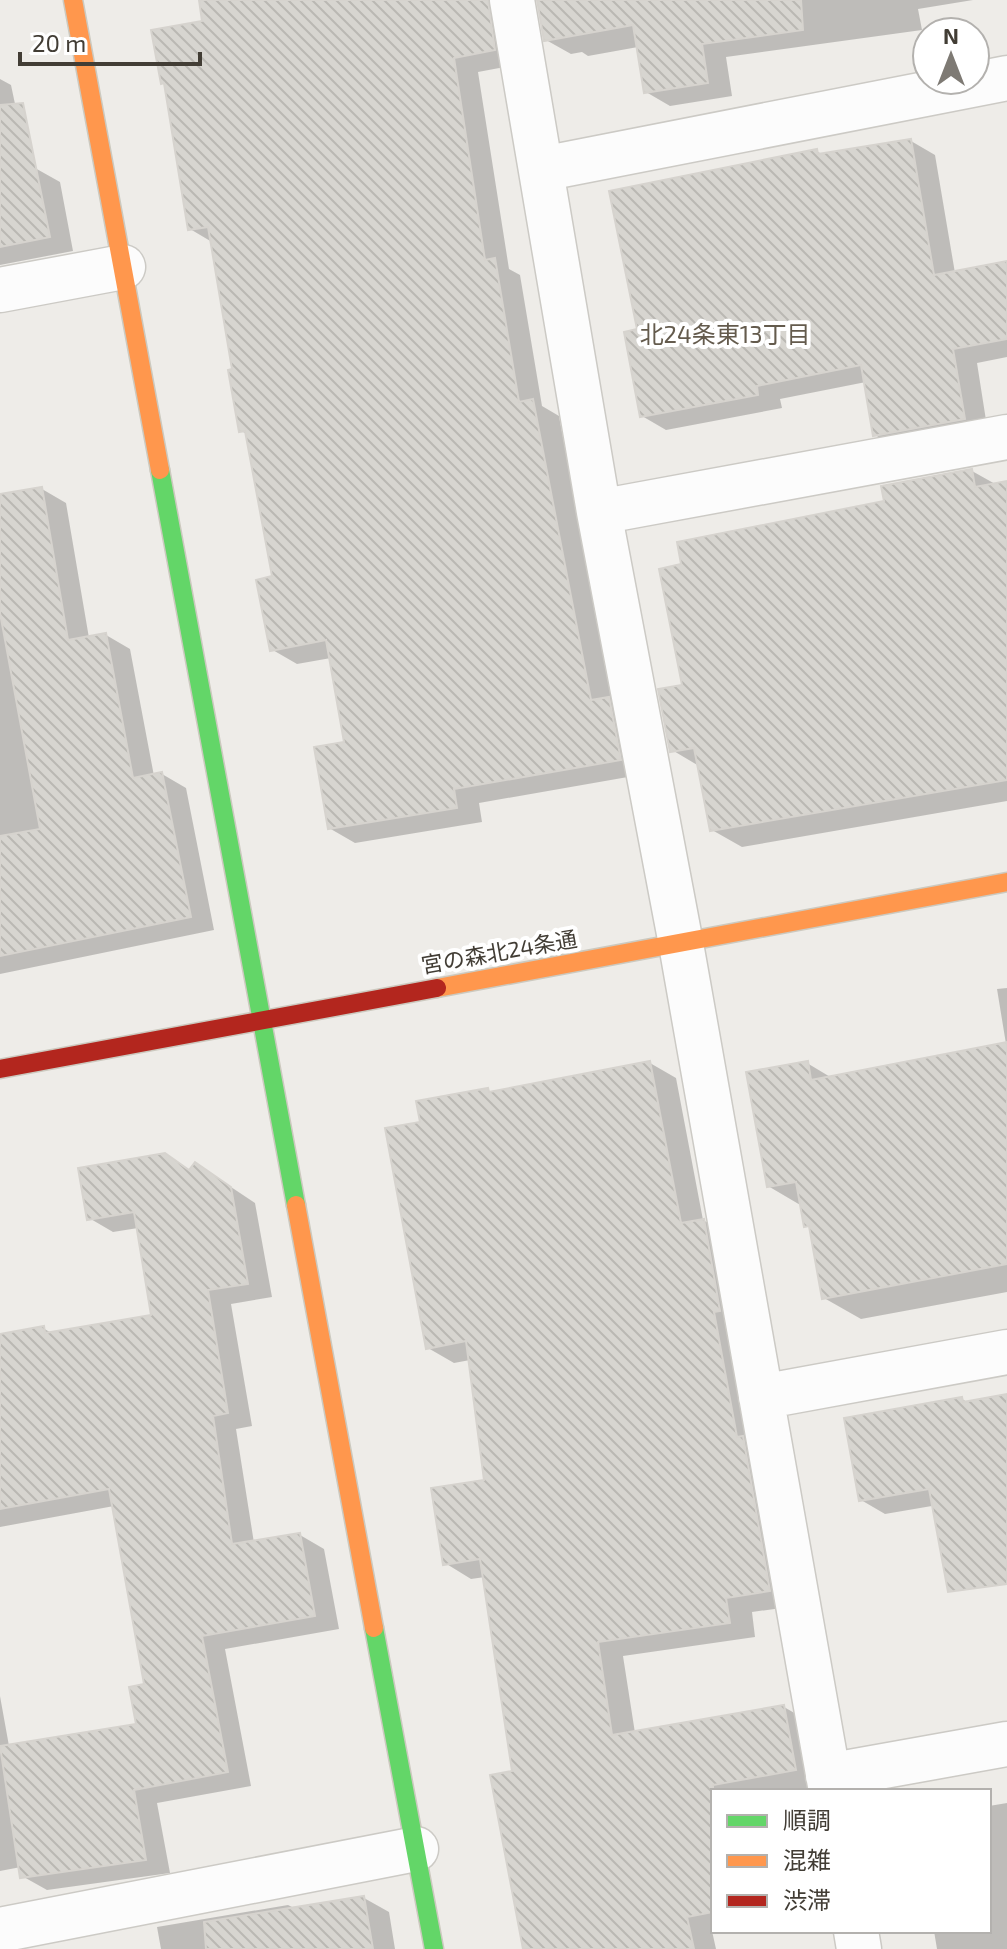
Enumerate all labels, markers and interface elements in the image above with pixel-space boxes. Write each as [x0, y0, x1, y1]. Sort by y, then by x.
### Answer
scale bar [20, 16, 200, 66]
north arrow [911, 16, 991, 96]
text: N [943, 22, 959, 48]
text: 20 m [32, 28, 86, 57]
district label: 北24条東13丁目 [639, 319, 811, 348]
street label: 宮の森北24条通 [419, 925, 579, 978]
legend [711, 1789, 991, 1933]
text: 順調 [783, 1805, 831, 1834]
text: 混雑 [783, 1845, 831, 1874]
text: 渋滞 [783, 1885, 831, 1914]

